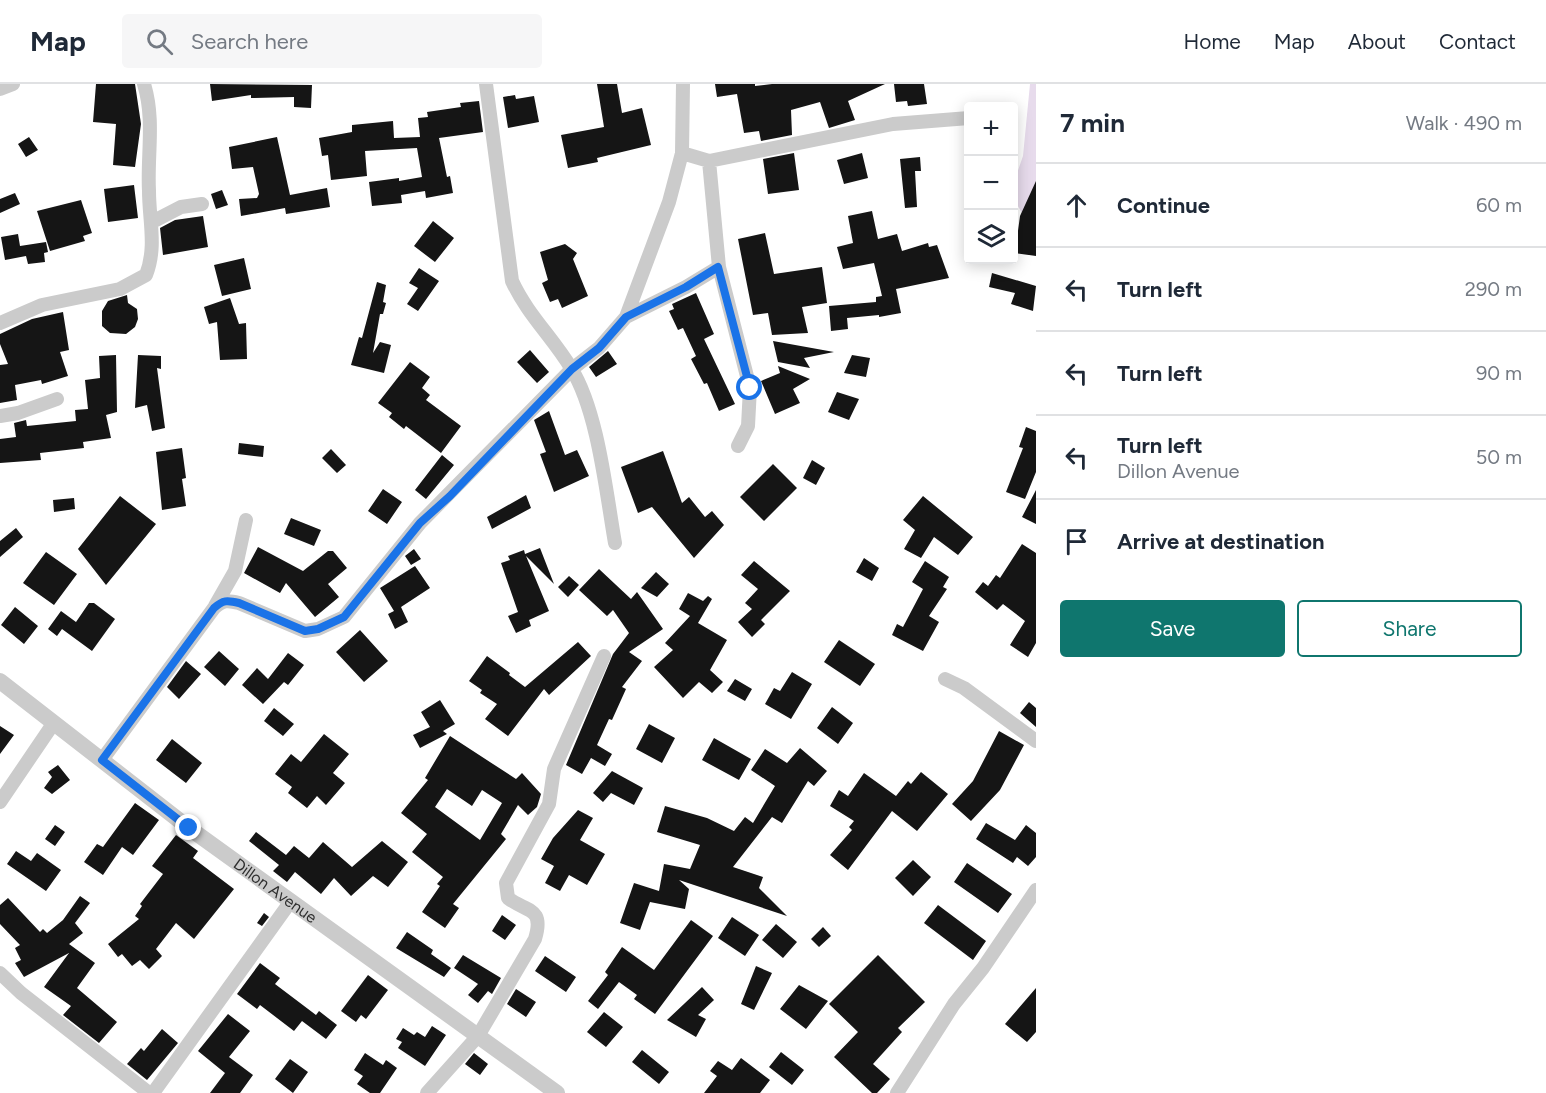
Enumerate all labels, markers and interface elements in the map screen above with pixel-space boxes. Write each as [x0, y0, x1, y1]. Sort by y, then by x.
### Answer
search box [122, 14, 542, 68]
text: Map [30, 24, 86, 58]
icon: search [143, 25, 176, 58]
text: Search here [191, 28, 308, 55]
text: Home [1184, 29, 1241, 54]
text: Map [1274, 29, 1315, 54]
text: About [1348, 29, 1406, 54]
text: Contact [1439, 29, 1516, 54]
map controls [964, 102, 1018, 264]
button: + [964, 102, 1018, 156]
text: 7 min [1060, 107, 1125, 139]
text: Walk · 490 m [1406, 111, 1522, 135]
button: − [964, 156, 1018, 210]
icon: ahead [1060, 189, 1093, 222]
text: Continue [1117, 192, 1210, 219]
text: 60 m [1476, 193, 1522, 217]
button: layers [964, 210, 1018, 264]
icon: left [1060, 273, 1093, 306]
text: Turn left [1117, 276, 1203, 303]
text: 290 m [1465, 277, 1522, 301]
icon: left [1060, 357, 1093, 390]
text: Turn left [1117, 360, 1203, 387]
text: 90 m [1476, 361, 1522, 385]
route start [736, 374, 762, 400]
text: Turn left [1117, 432, 1203, 459]
icon: left [1060, 441, 1093, 474]
text: 50 m [1476, 445, 1522, 469]
text: Dillon Avenue [1117, 459, 1240, 483]
icon: arrive [1060, 525, 1093, 558]
text: Arrive at destination [1117, 528, 1325, 555]
button: Save [1060, 600, 1285, 657]
button: Share [1297, 600, 1522, 657]
route end [175, 814, 201, 840]
street label: Dillon Avenue [230, 854, 321, 927]

